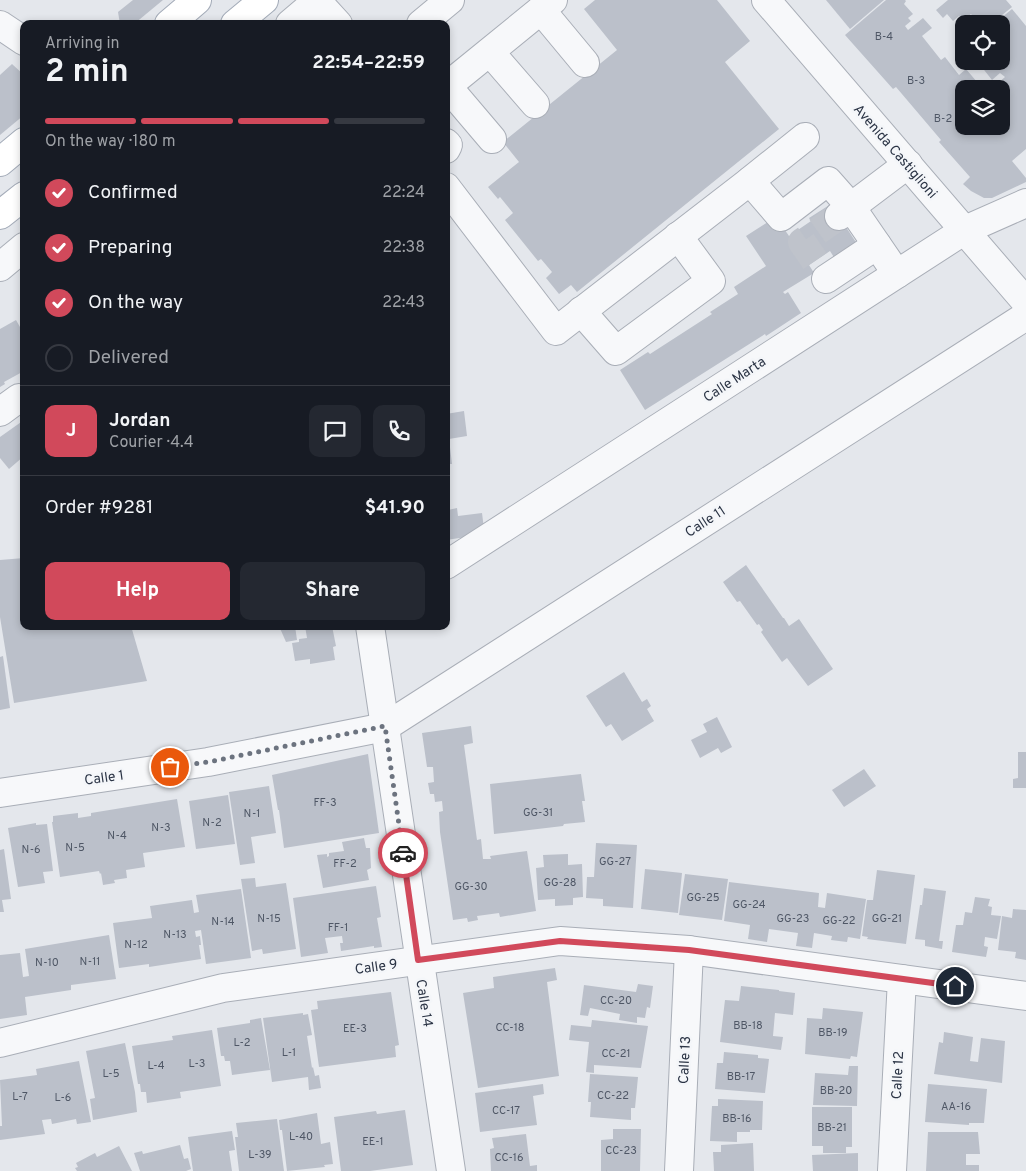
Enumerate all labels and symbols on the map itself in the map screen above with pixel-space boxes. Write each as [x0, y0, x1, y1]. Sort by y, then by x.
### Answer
house number: B-4 [875, 30, 893, 44]
house number: B-3 [907, 74, 925, 88]
street label: Avenida Castiglioni [849, 101, 940, 203]
house number: B-2 [934, 112, 952, 126]
street label: Calle Marta [700, 354, 769, 407]
street label: Calle 11 [682, 503, 729, 542]
pin [149, 746, 191, 788]
street label: Calle 1 [83, 767, 125, 790]
house number: FF-3 [313, 796, 337, 810]
house number: GG-31 [523, 806, 553, 820]
house number: N-1 [244, 807, 260, 821]
house number: N-2 [202, 816, 222, 830]
house number: N-3 [151, 821, 171, 835]
courier [378, 828, 428, 878]
house number: N-4 [107, 829, 127, 843]
house number: N-5 [65, 841, 85, 855]
house number: N-6 [21, 843, 41, 857]
house number: GG-27 [599, 855, 631, 869]
house number: FF-2 [333, 857, 357, 871]
house number: GG-28 [544, 876, 576, 890]
house number: GG-30 [454, 880, 488, 894]
house number: GG-25 [686, 891, 720, 905]
house number: GG-24 [733, 898, 766, 912]
house number: N-15 [257, 912, 281, 926]
house number: GG-23 [777, 912, 809, 926]
house number: GG-21 [872, 912, 902, 926]
house number: GG-22 [823, 914, 856, 928]
house number: N-14 [211, 915, 235, 929]
house number: FF-1 [328, 921, 348, 935]
house number: N-13 [163, 928, 187, 942]
house number: N-12 [124, 938, 148, 952]
house number: N-11 [80, 955, 100, 969]
house number: N-10 [35, 956, 59, 970]
street label: Calle 9 [354, 956, 399, 979]
pin [934, 965, 976, 1007]
street label: Calle 14 [411, 978, 436, 1028]
house number: CC-20 [600, 994, 632, 1008]
house number: BB-18 [733, 1019, 763, 1033]
house number: CC-18 [495, 1021, 525, 1035]
house number: EE-3 [343, 1022, 367, 1036]
house number: BB-19 [818, 1026, 848, 1040]
house number: L-2 [233, 1036, 251, 1050]
street label: Calle 13 [676, 1036, 695, 1085]
house number: L-1 [282, 1046, 296, 1060]
house number: CC-21 [601, 1047, 631, 1061]
street label: Calle 12 [889, 1050, 908, 1100]
house number: L-3 [189, 1057, 205, 1071]
house number: L-4 [147, 1059, 165, 1073]
house number: L-5 [102, 1067, 120, 1081]
house number: BB-17 [727, 1070, 756, 1084]
house number: BB-20 [820, 1084, 852, 1098]
house number: CC-22 [597, 1089, 629, 1103]
house number: L-7 [12, 1090, 28, 1104]
house number: L-6 [55, 1091, 71, 1105]
house number: AA-16 [941, 1100, 971, 1114]
house number: CC-17 [492, 1104, 520, 1118]
house number: BB-16 [722, 1112, 752, 1126]
house number: BB-21 [817, 1121, 847, 1135]
house number: L-40 [289, 1130, 313, 1144]
house number: EE-1 [362, 1135, 384, 1149]
house number: CC-23 [605, 1144, 637, 1158]
house number: L-39 [248, 1148, 272, 1162]
house number: CC-16 [494, 1151, 524, 1165]

